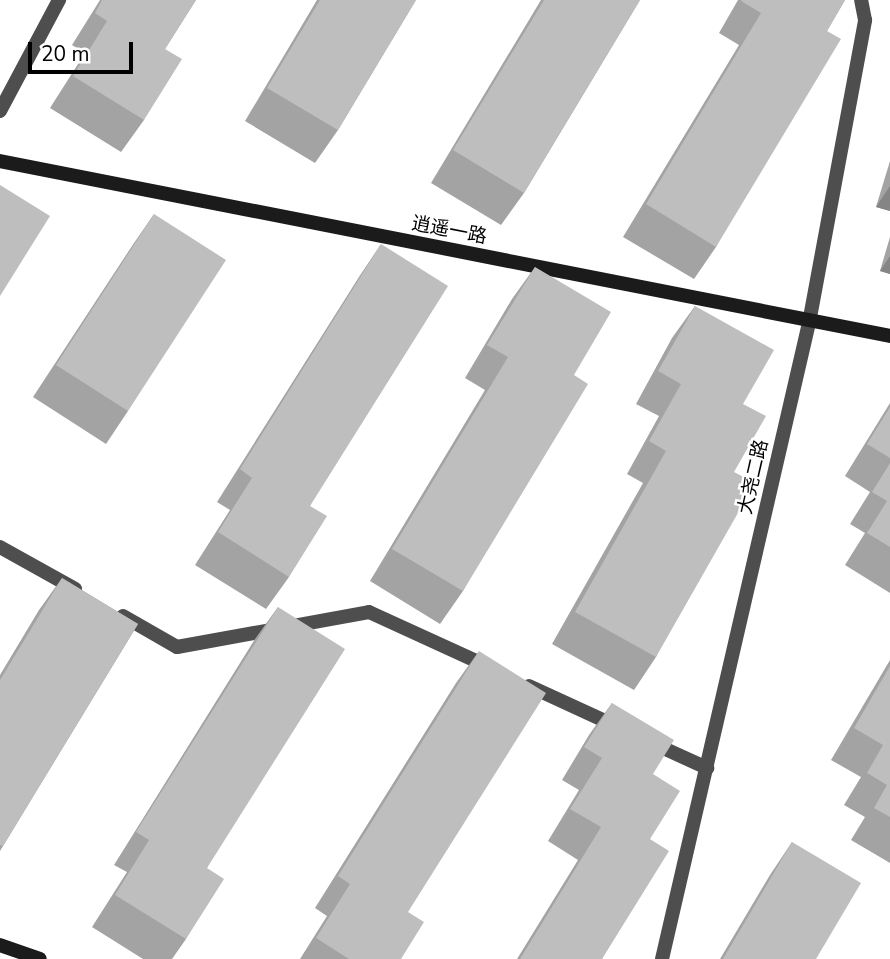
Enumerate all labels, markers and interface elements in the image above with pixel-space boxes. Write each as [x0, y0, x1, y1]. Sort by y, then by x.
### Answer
scale bar [32, 28, 136, 72]
text: 20 m [41, 40, 90, 68]
street label: 逍遥一路 [410, 213, 488, 249]
street label: 大尧二路 [734, 437, 774, 517]

